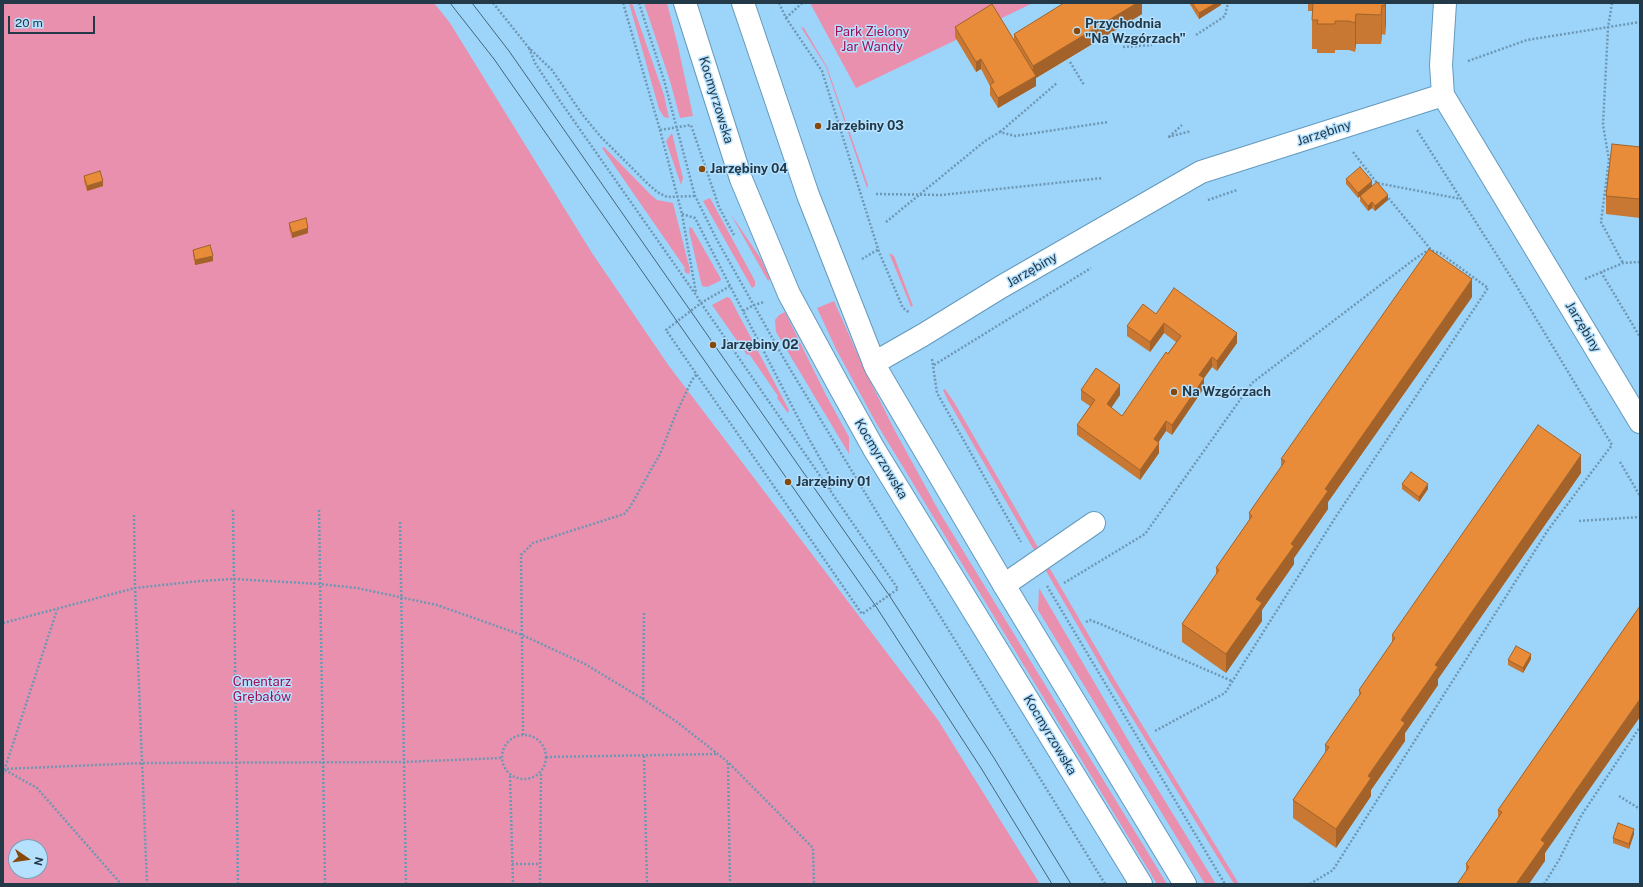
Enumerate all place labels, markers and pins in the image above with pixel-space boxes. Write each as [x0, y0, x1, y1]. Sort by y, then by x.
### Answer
place label: Przychodnia "Na Wzgórzach" [1085, 16, 1186, 47]
marker: Przychodnia "Na Wzgórzach" [1072, 26, 1082, 36]
place label: Jarzębiny 03 [826, 118, 904, 134]
marker: Jarzębiny 03 [813, 121, 823, 131]
place label: Jarzębiny 04 [710, 161, 788, 177]
marker: Jarzębiny 04 [697, 164, 707, 174]
place label: Jarzębiny 02 [721, 337, 799, 353]
marker: Jarzębiny 02 [708, 340, 718, 350]
place label: Na Wzgórzach [1182, 384, 1271, 400]
marker: Na Wzgórzach [1169, 387, 1179, 397]
place label: Jarzębiny 01 [796, 474, 871, 490]
marker: Jarzębiny 01 [783, 477, 793, 487]

